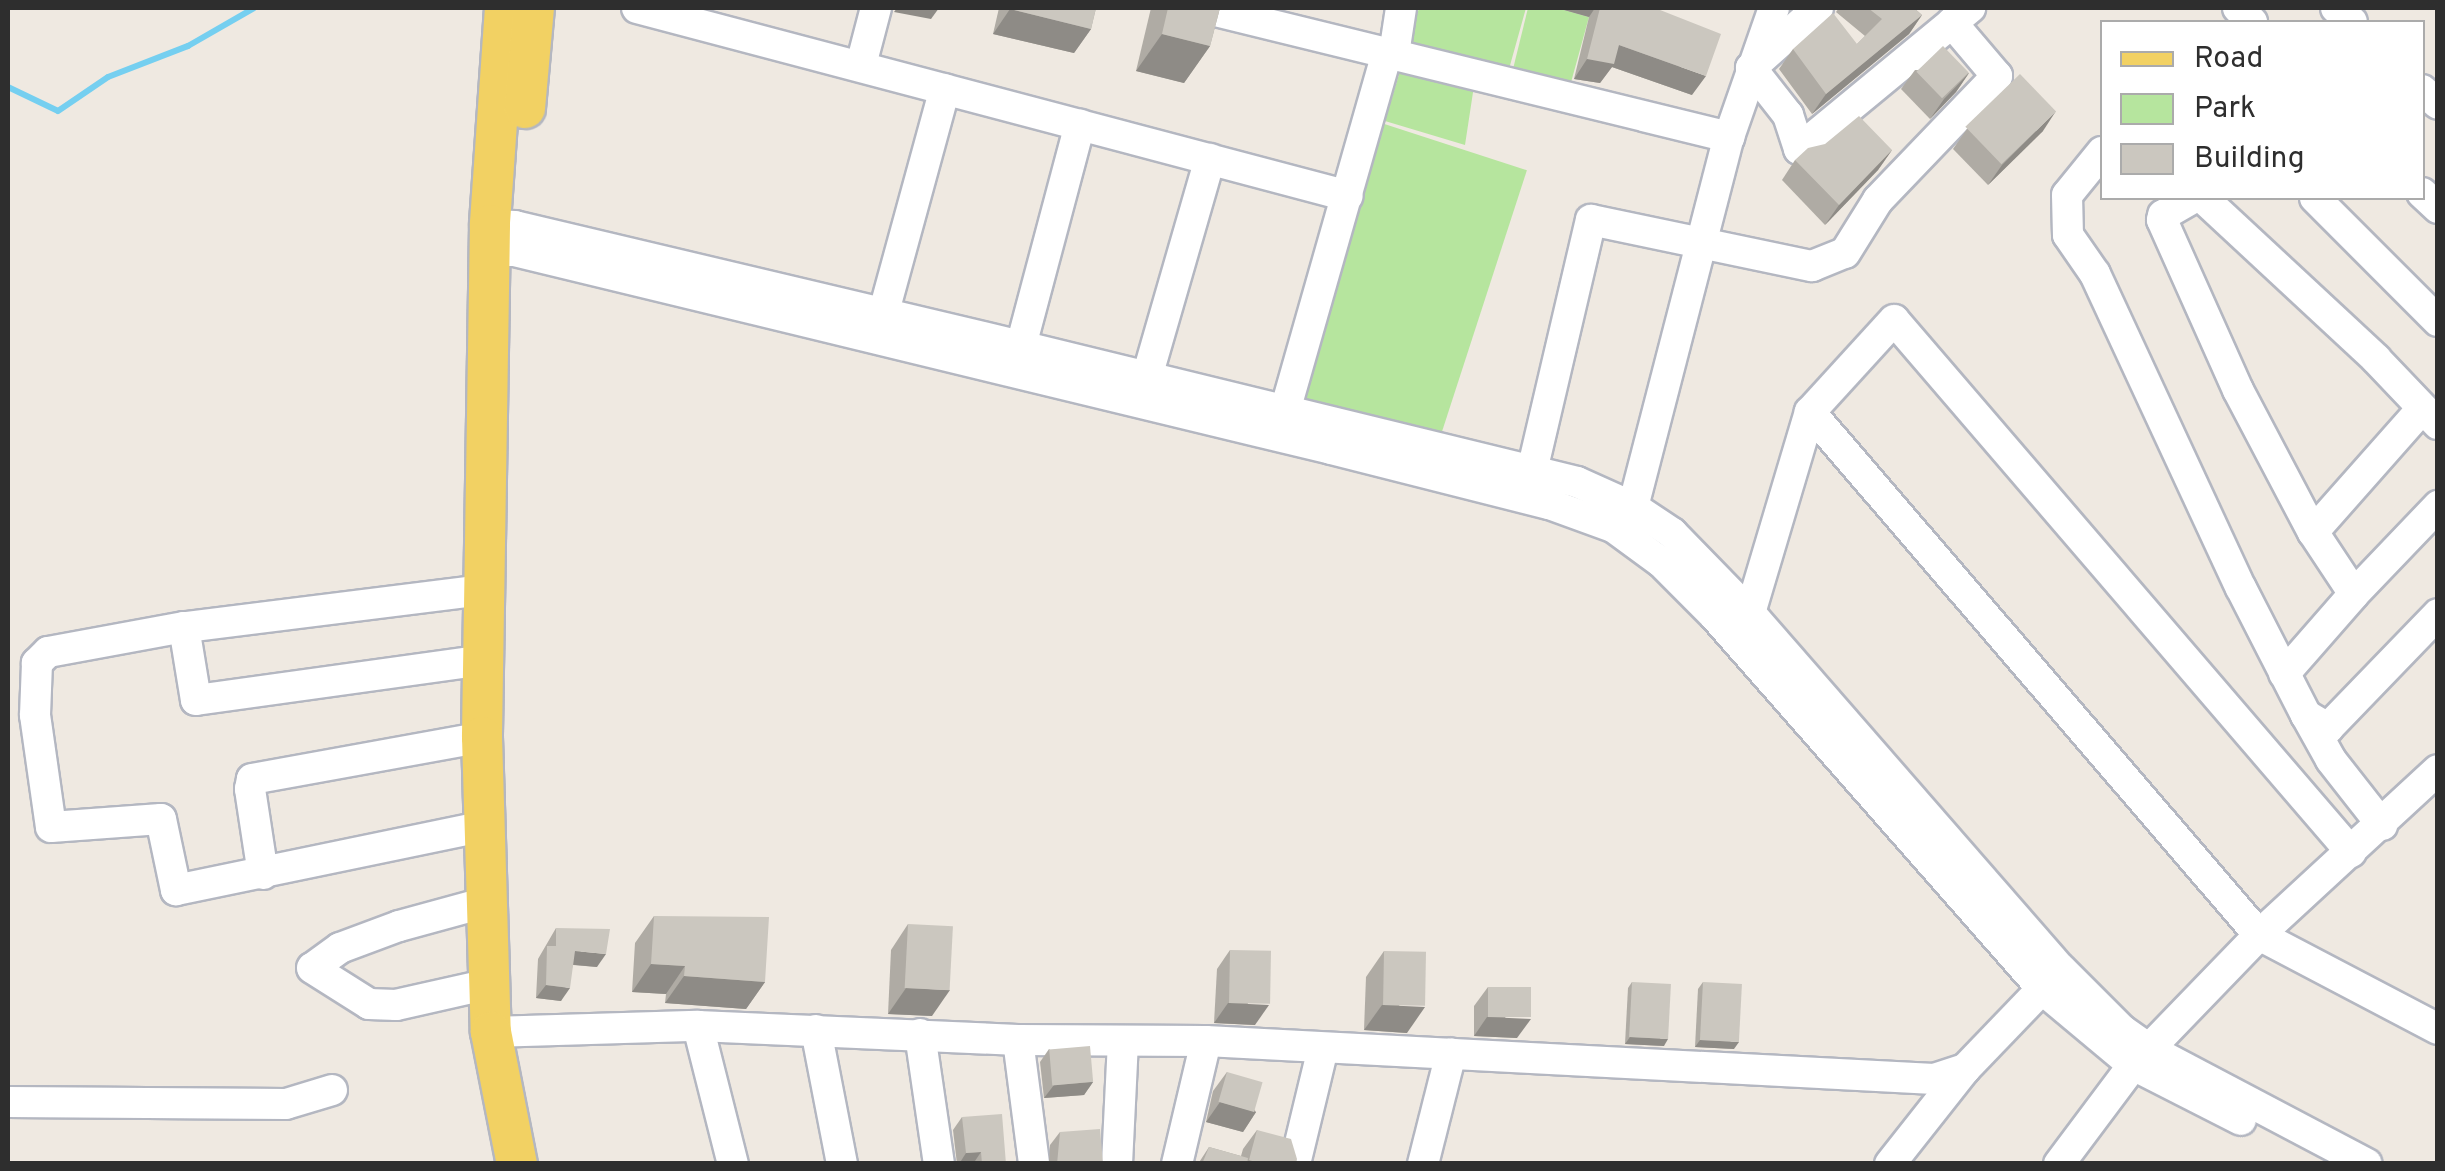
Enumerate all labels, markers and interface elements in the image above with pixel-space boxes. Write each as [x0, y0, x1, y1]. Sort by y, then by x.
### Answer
legend [2100, 20, 2425, 200]
text: Road [2194, 41, 2263, 78]
text: Park [2194, 91, 2256, 128]
text: Building [2194, 141, 2305, 178]

